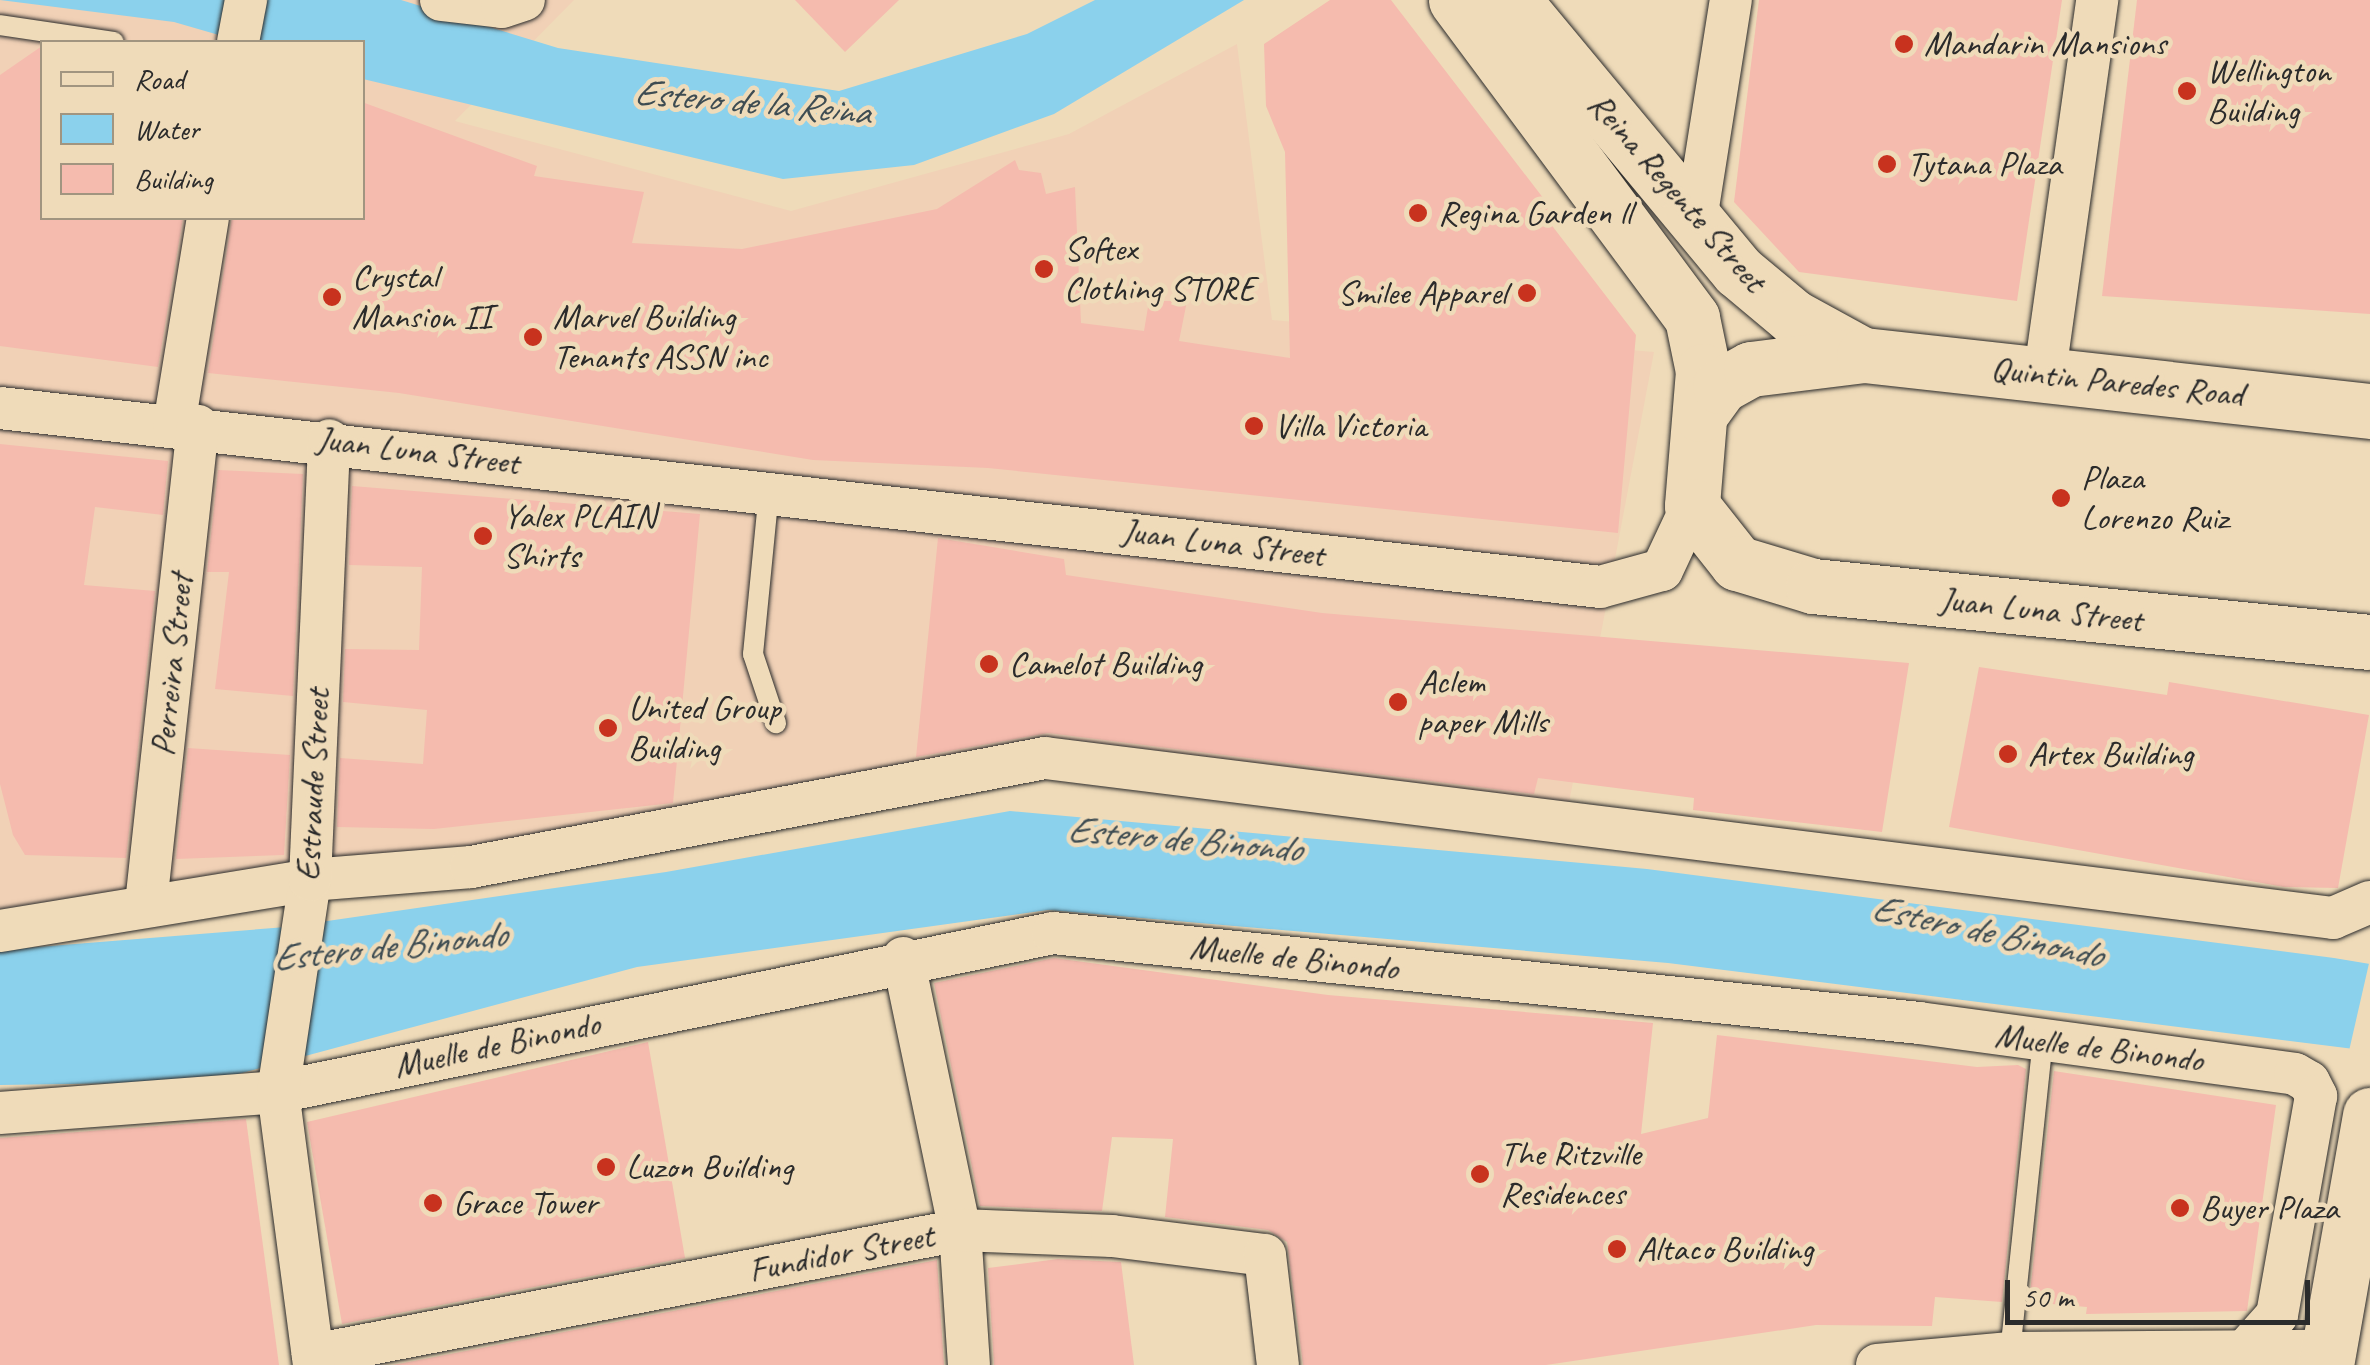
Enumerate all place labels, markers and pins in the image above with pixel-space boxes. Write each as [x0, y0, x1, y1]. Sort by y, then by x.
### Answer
place label: Mandarin Mansions [1924, 23, 2166, 65]
marker: Mandarin Mansions [1893, 33, 1915, 55]
place label: Wellington Building [2207, 50, 2331, 132]
marker: Wellington Building [2176, 80, 2198, 102]
place label: Tytana Plaza [1907, 143, 2061, 185]
marker: Tytana Plaza [1876, 153, 1898, 175]
place label: Regina Garden ll [1438, 192, 1631, 234]
marker: Regina Garden ll [1407, 202, 1429, 224]
place label: Softex Clothing STORE [1064, 228, 1255, 310]
place label: Crystal Mansion II [352, 256, 492, 338]
marker: Softex Clothing STORE [1033, 258, 1055, 280]
place label: Smilee Apparel [1337, 272, 1507, 314]
marker: Smilee Apparel [1516, 282, 1538, 304]
marker: Crystal Mansion II [321, 286, 343, 308]
place label: Marvel Building Tenants ASSN inc [553, 296, 768, 378]
marker: Marvel Building Tenants ASSN inc [522, 326, 544, 348]
place label: Villa Victoria [1274, 405, 1427, 447]
marker: Villa Victoria [1243, 415, 1265, 437]
place label: Plaza Lorenzo Ruiz [2081, 457, 2228, 539]
marker: Plaza Lorenzo Ruiz [2050, 487, 2072, 509]
place label: Yalex PLAIN Shirts [503, 495, 654, 577]
marker: Yalex PLAIN Shirts [472, 525, 494, 547]
place label: Camelot Building [1009, 643, 1202, 685]
marker: Camelot Building [978, 653, 1000, 675]
place label: Aclem paper Mills [1418, 661, 1548, 743]
place label: United Group Building [628, 687, 781, 769]
marker: Aclem paper Mills [1387, 691, 1409, 713]
marker: United Group Building [597, 717, 619, 739]
place label: Artex Building [2028, 733, 2193, 775]
marker: Artex Building [1997, 743, 2019, 765]
place label: The Ritzville Residences [1500, 1133, 1642, 1215]
place label: Luzon Building [626, 1146, 793, 1188]
marker: Luzon Building [595, 1156, 617, 1178]
marker: The Ritzville Residences [1469, 1163, 1491, 1185]
place label: Grace Tower [453, 1182, 597, 1224]
place label: Buyer Plaza [2200, 1187, 2338, 1229]
marker: Grace Tower [422, 1192, 444, 1214]
marker: Buyer Plaza [2169, 1197, 2191, 1219]
place label: Altaco Building [1637, 1228, 1813, 1270]
marker: Altaco Building [1606, 1238, 1628, 1260]

